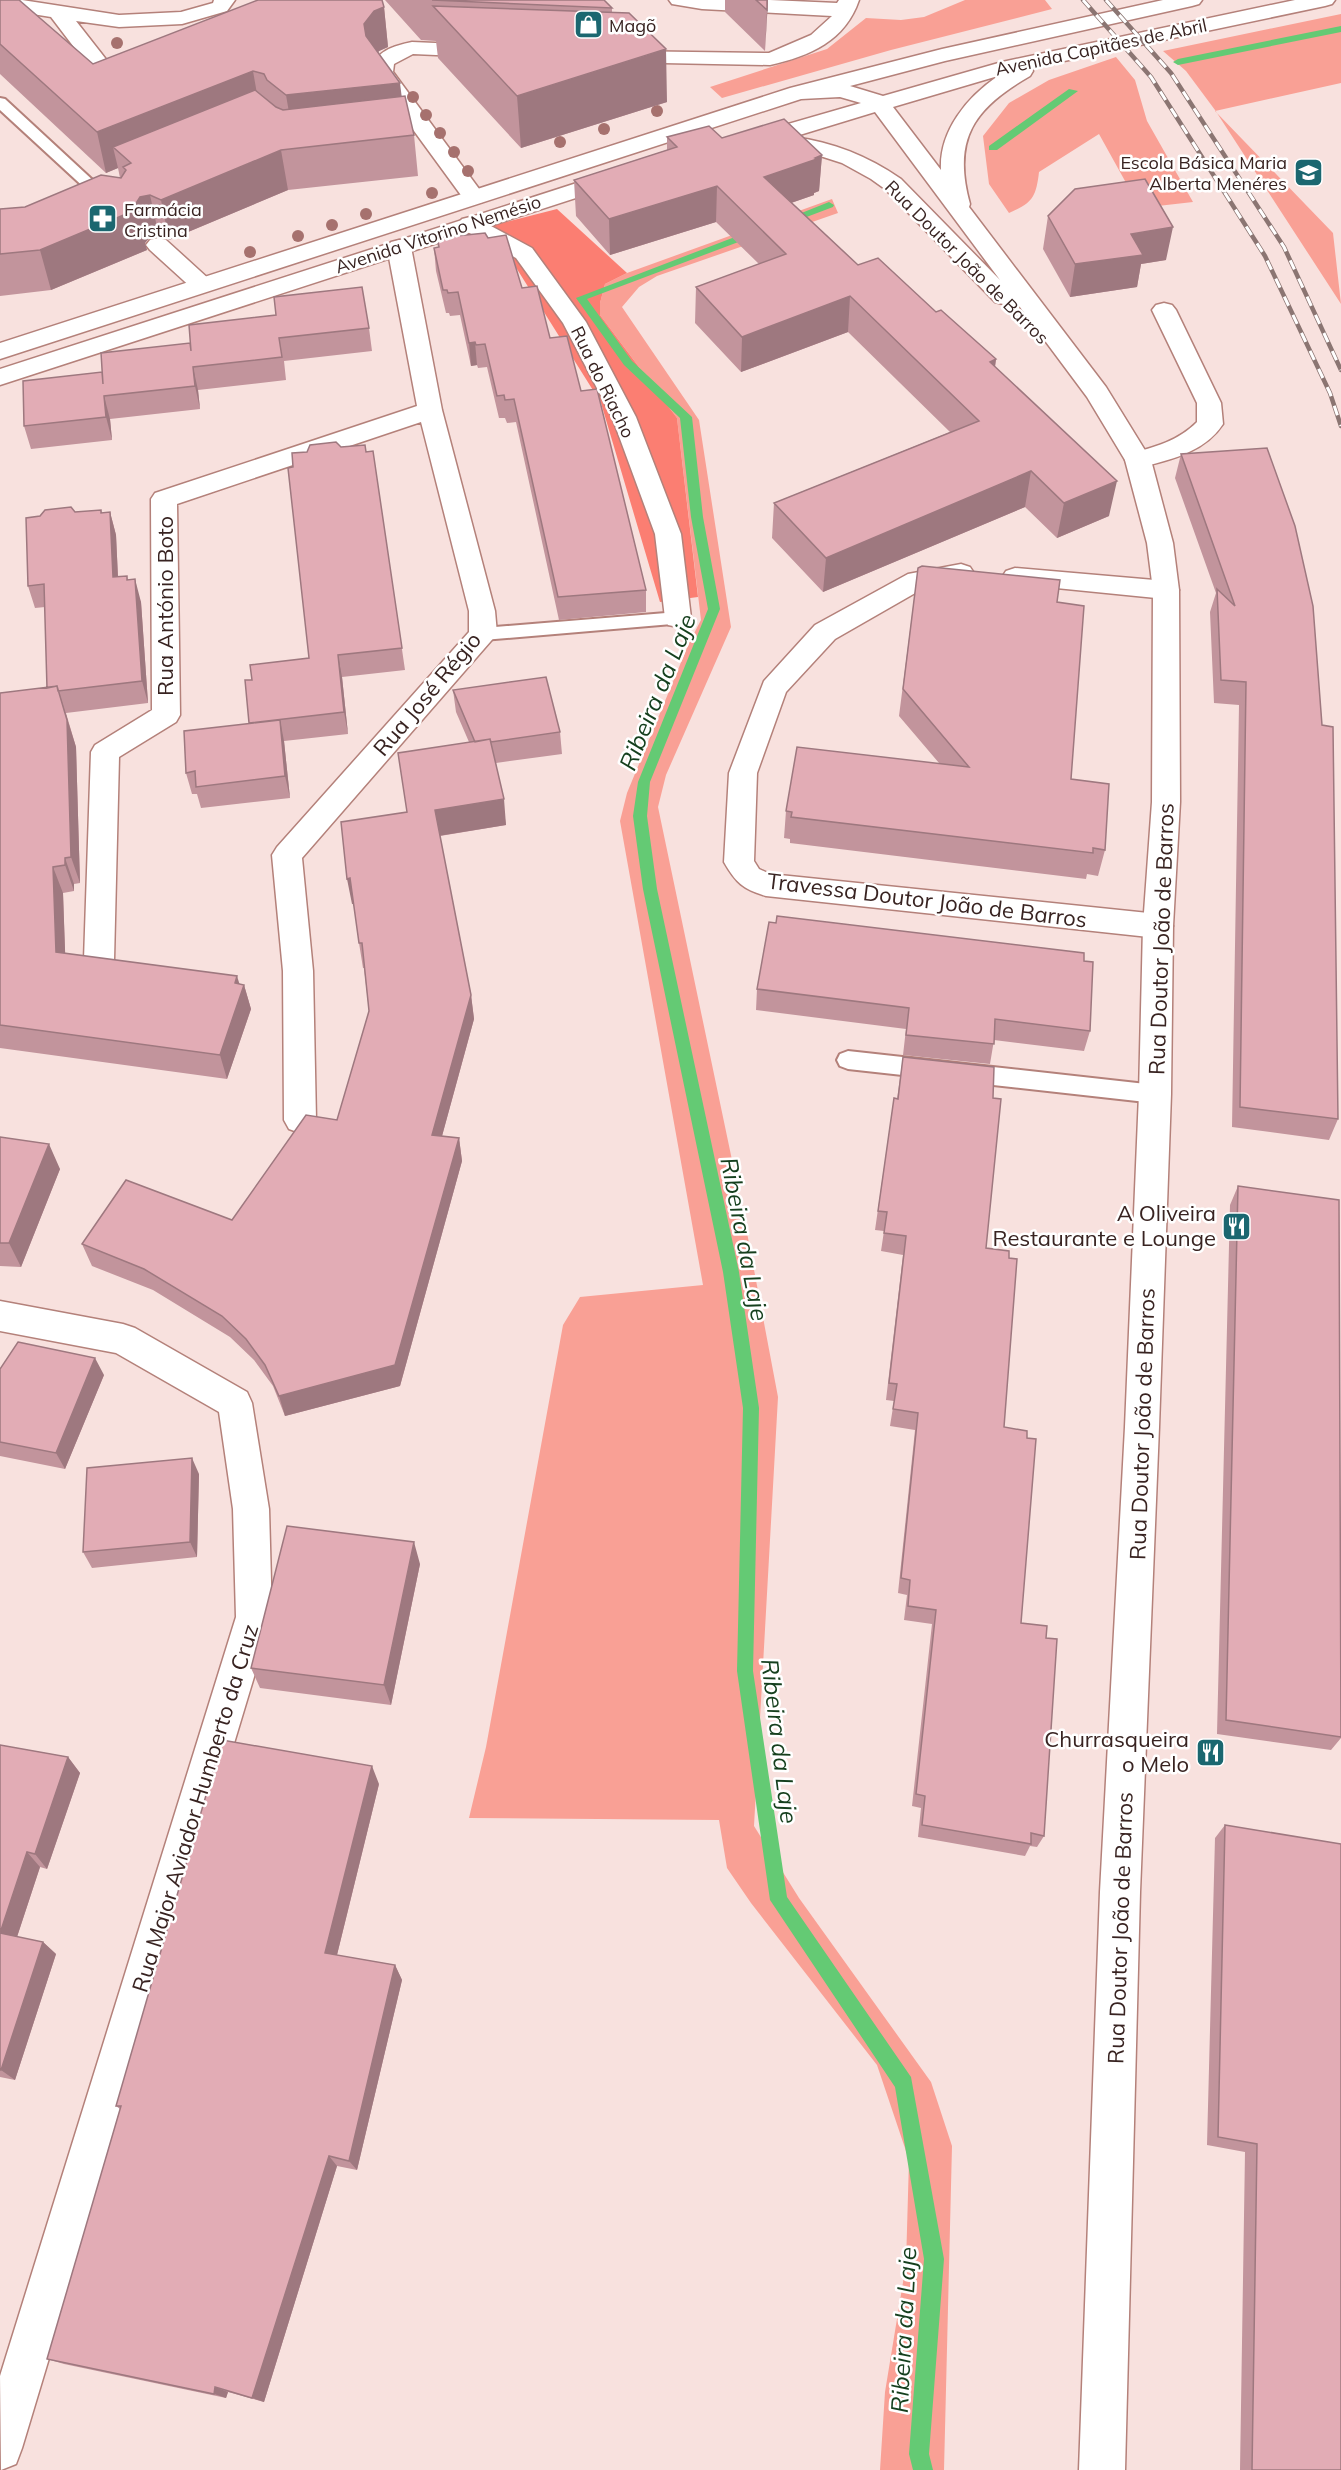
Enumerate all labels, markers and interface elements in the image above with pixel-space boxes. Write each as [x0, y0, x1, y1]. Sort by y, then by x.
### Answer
shop icon: Magõ [572, 9, 604, 41]
street label: Avenida Capitães de Abril [993, 13, 1209, 81]
place label: Magõ [609, 14, 656, 37]
place label: Escola Básica Maria Alberta Menéres [1120, 151, 1287, 195]
school or university icon: Escola Básica Maria Alberta Menéres [1292, 156, 1324, 188]
street label: Rua Doutor João de Barros [880, 175, 1054, 349]
street label: Avenida Vitorino Nemésio [332, 190, 544, 278]
place label: Farmácia Cristina [124, 198, 202, 242]
pharmacy icon: Farmácia Cristina [87, 203, 119, 235]
street label: Rua do Riacho [566, 322, 640, 442]
street label: Rua António Boto [151, 516, 179, 696]
water label: Ribeira da Laje [612, 609, 702, 775]
street label: Rua José Régio [367, 626, 487, 762]
street label: Rua Doutor João de Barros [1142, 803, 1180, 1075]
street label: Travessa Doutor João de Barros [765, 866, 1089, 934]
water label: Ribeira da Laje [714, 1155, 776, 1323]
place label: A Oliveira Restaurante e Lounge [992, 1199, 1216, 1252]
restaurant icon: A Oliveira Restaurante e Lounge [1221, 1210, 1253, 1242]
street label: Rua Doutor João de Barros [1123, 1288, 1161, 1560]
street label: Rua Major Aviador Humberto da Cruz [126, 1621, 264, 1995]
water label: Ribeira da Laje [755, 1657, 805, 1825]
place label: Churrasqueira o Melo [1044, 1725, 1189, 1778]
restaurant icon: Churrasqueira o Melo [1194, 1736, 1226, 1768]
street label: Rua Doutor João de Barros [1101, 1792, 1139, 2064]
water label: Ribeira da Laje [884, 2246, 922, 2414]

